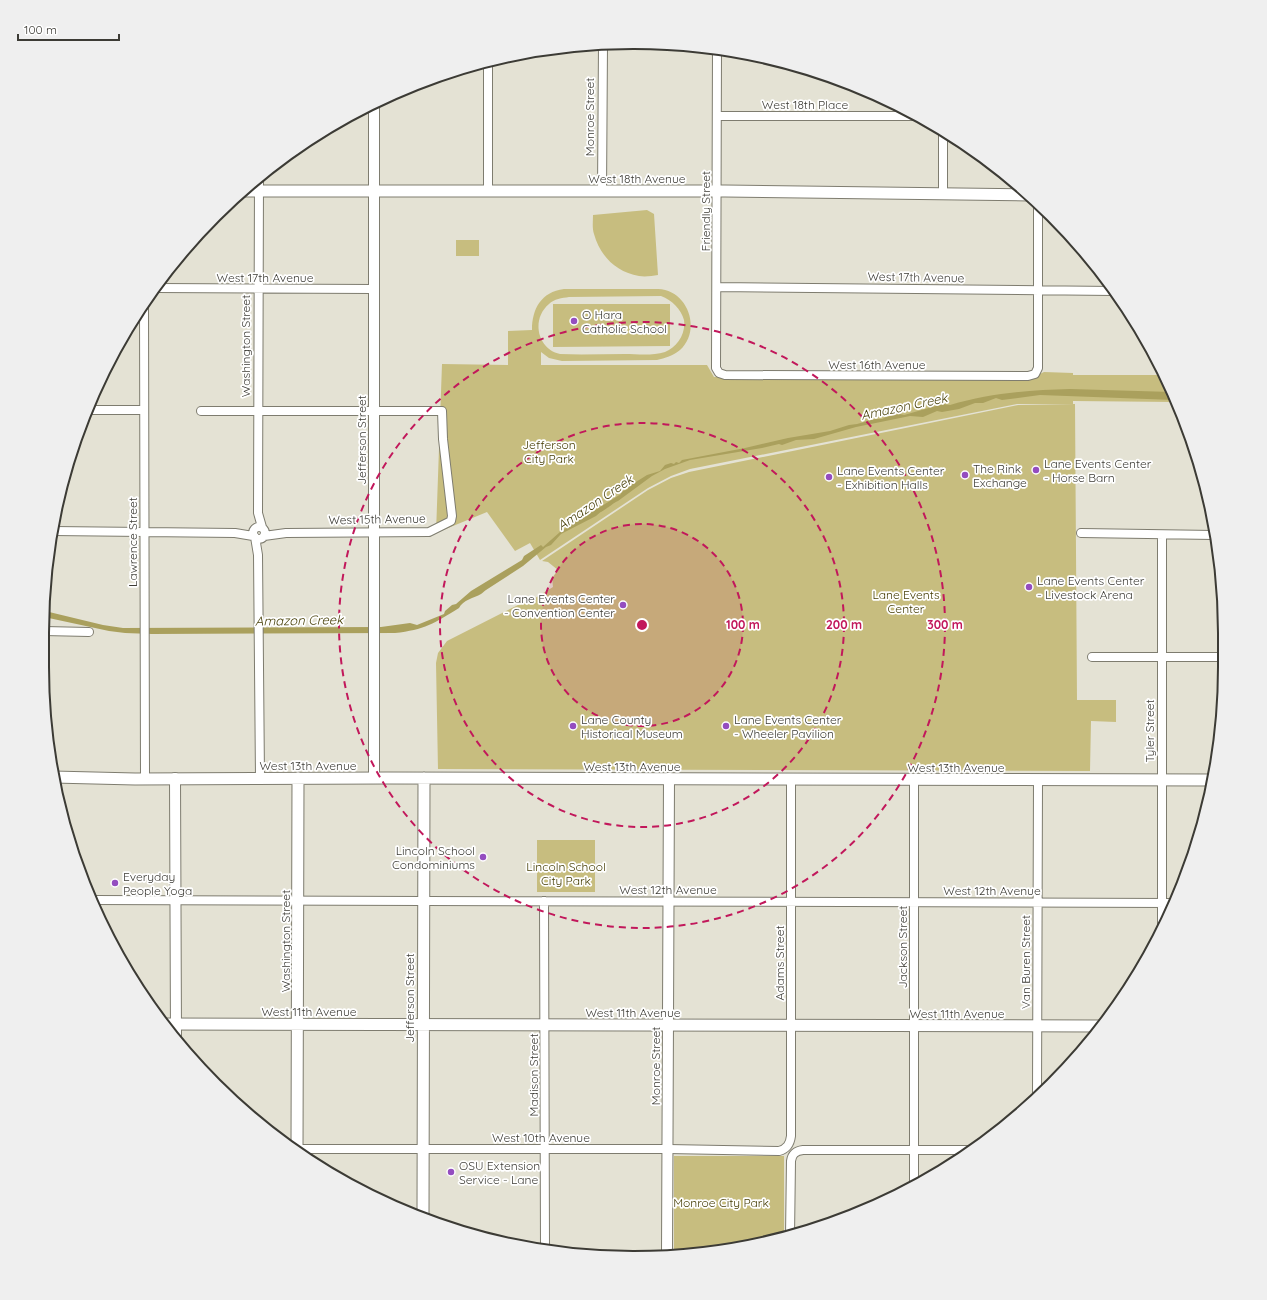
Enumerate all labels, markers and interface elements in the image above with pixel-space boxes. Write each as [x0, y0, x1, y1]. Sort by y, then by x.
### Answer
scale bar [18, 16, 119, 42]
text: 100 m [24, 22, 57, 37]
street label: Monroe Street [582, 78, 597, 156]
street label: West 18th Place [762, 97, 848, 112]
street label: West 18th Avenue [588, 171, 686, 186]
street label: Friendly Street [698, 171, 713, 251]
street label: West 17th Avenue [867, 269, 965, 285]
street label: West 17th Avenue [217, 270, 314, 285]
street label: Washington Street [238, 295, 253, 397]
place label: O Hara Catholic School [582, 307, 667, 336]
marker: O Hara Catholic School [569, 316, 579, 326]
street label: West 16th Avenue [828, 357, 926, 372]
water label: Amazon Creek [859, 389, 950, 423]
street label: Jefferson Street [354, 395, 369, 485]
park label: Jefferson City Park [522, 437, 576, 466]
place label: Lane Events Center - Horse Barn [1044, 456, 1152, 485]
place label: The Rink Exchange [973, 461, 1027, 490]
place label: Lane Events Center - Exhibition Halls [837, 463, 945, 492]
marker: Lane Events Center - Horse Barn [1031, 465, 1041, 475]
water label: Amazon Creek [554, 470, 637, 533]
marker: The Rink Exchange [960, 470, 970, 480]
marker: Lane Events Center - Exhibition Halls [824, 472, 834, 482]
street label: Lawrence Street [125, 497, 140, 587]
street label: West 15th Avenue [328, 511, 426, 527]
place label: Lane Events Center - Livestock Arena [1037, 573, 1145, 602]
marker: Lane Events Center - Livestock Arena [1024, 582, 1034, 592]
park label: Lane Events Center [872, 587, 940, 616]
place label: Lane Events Center - Convention Center [504, 591, 615, 620]
marker: Lane Events Center - Convention Center [618, 600, 628, 610]
water label: Amazon Creek [255, 611, 344, 629]
text: 100 m [726, 617, 760, 632]
text: 200 m [826, 617, 862, 632]
text: 300 m [927, 617, 963, 632]
centre of rings [635, 618, 649, 632]
street label: Tyler Street [1142, 699, 1157, 763]
place label: Lane County Historical Museum [581, 712, 683, 741]
place label: Lane Events Center - Wheeler Pavilion [734, 712, 842, 741]
marker: Lane County Historical Museum [568, 721, 578, 731]
marker: Lane Events Center - Wheeler Pavilion [721, 721, 731, 731]
street label: West 13th Avenue [259, 758, 357, 773]
street label: West 13th Avenue [583, 759, 681, 774]
street label: West 13th Avenue [907, 760, 1005, 775]
place label: Lincoln School Condominiums [392, 843, 475, 872]
marker: Lincoln School Condominiums [478, 852, 488, 862]
park label: Lincoln School City Park [526, 859, 606, 888]
place label: Everyday People Yoga [123, 869, 192, 898]
marker: Everyday People Yoga [110, 878, 120, 888]
street label: West 12th Avenue [619, 882, 717, 897]
street label: West 12th Avenue [943, 883, 1041, 898]
street label: Washington Street [278, 890, 293, 992]
street label: Jackson Street [895, 906, 910, 988]
street label: Van Buren Street [1018, 915, 1033, 1009]
street label: Adams Street [772, 926, 787, 1000]
street label: Jefferson Street [402, 953, 417, 1043]
street label: West 11th Avenue [261, 1004, 357, 1019]
street label: West 11th Avenue [585, 1005, 681, 1020]
street label: West 11th Avenue [909, 1006, 1005, 1021]
street label: Monroe Street [648, 1027, 663, 1105]
street label: Madison Street [526, 1034, 541, 1116]
street label: West 10th Avenue [492, 1130, 590, 1145]
place label: OSU Extension Service - Lane [459, 1158, 540, 1187]
marker: OSU Extension Service - Lane [446, 1167, 456, 1177]
park label: Monroe City Park [673, 1195, 769, 1210]

